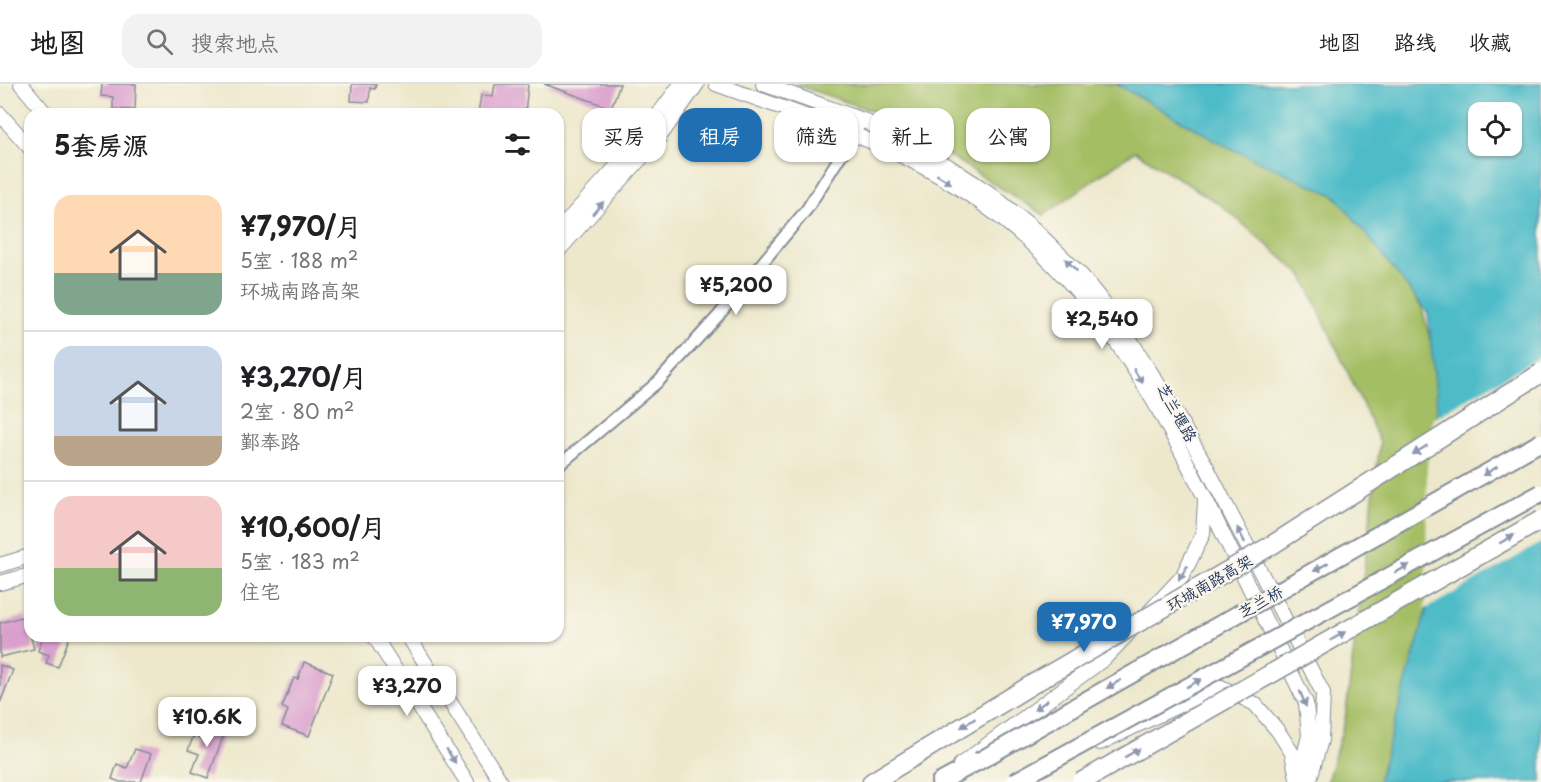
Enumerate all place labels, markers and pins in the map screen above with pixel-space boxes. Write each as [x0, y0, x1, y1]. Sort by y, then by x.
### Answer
pin: ¥5,200 [687, 265, 785, 316]
pin: ¥2,540 [1053, 299, 1151, 350]
pin: ¥7,970 [1035, 602, 1133, 653]
pin: ¥3,270 [358, 666, 456, 717]
pin: ¥10.6K [158, 697, 256, 748]

